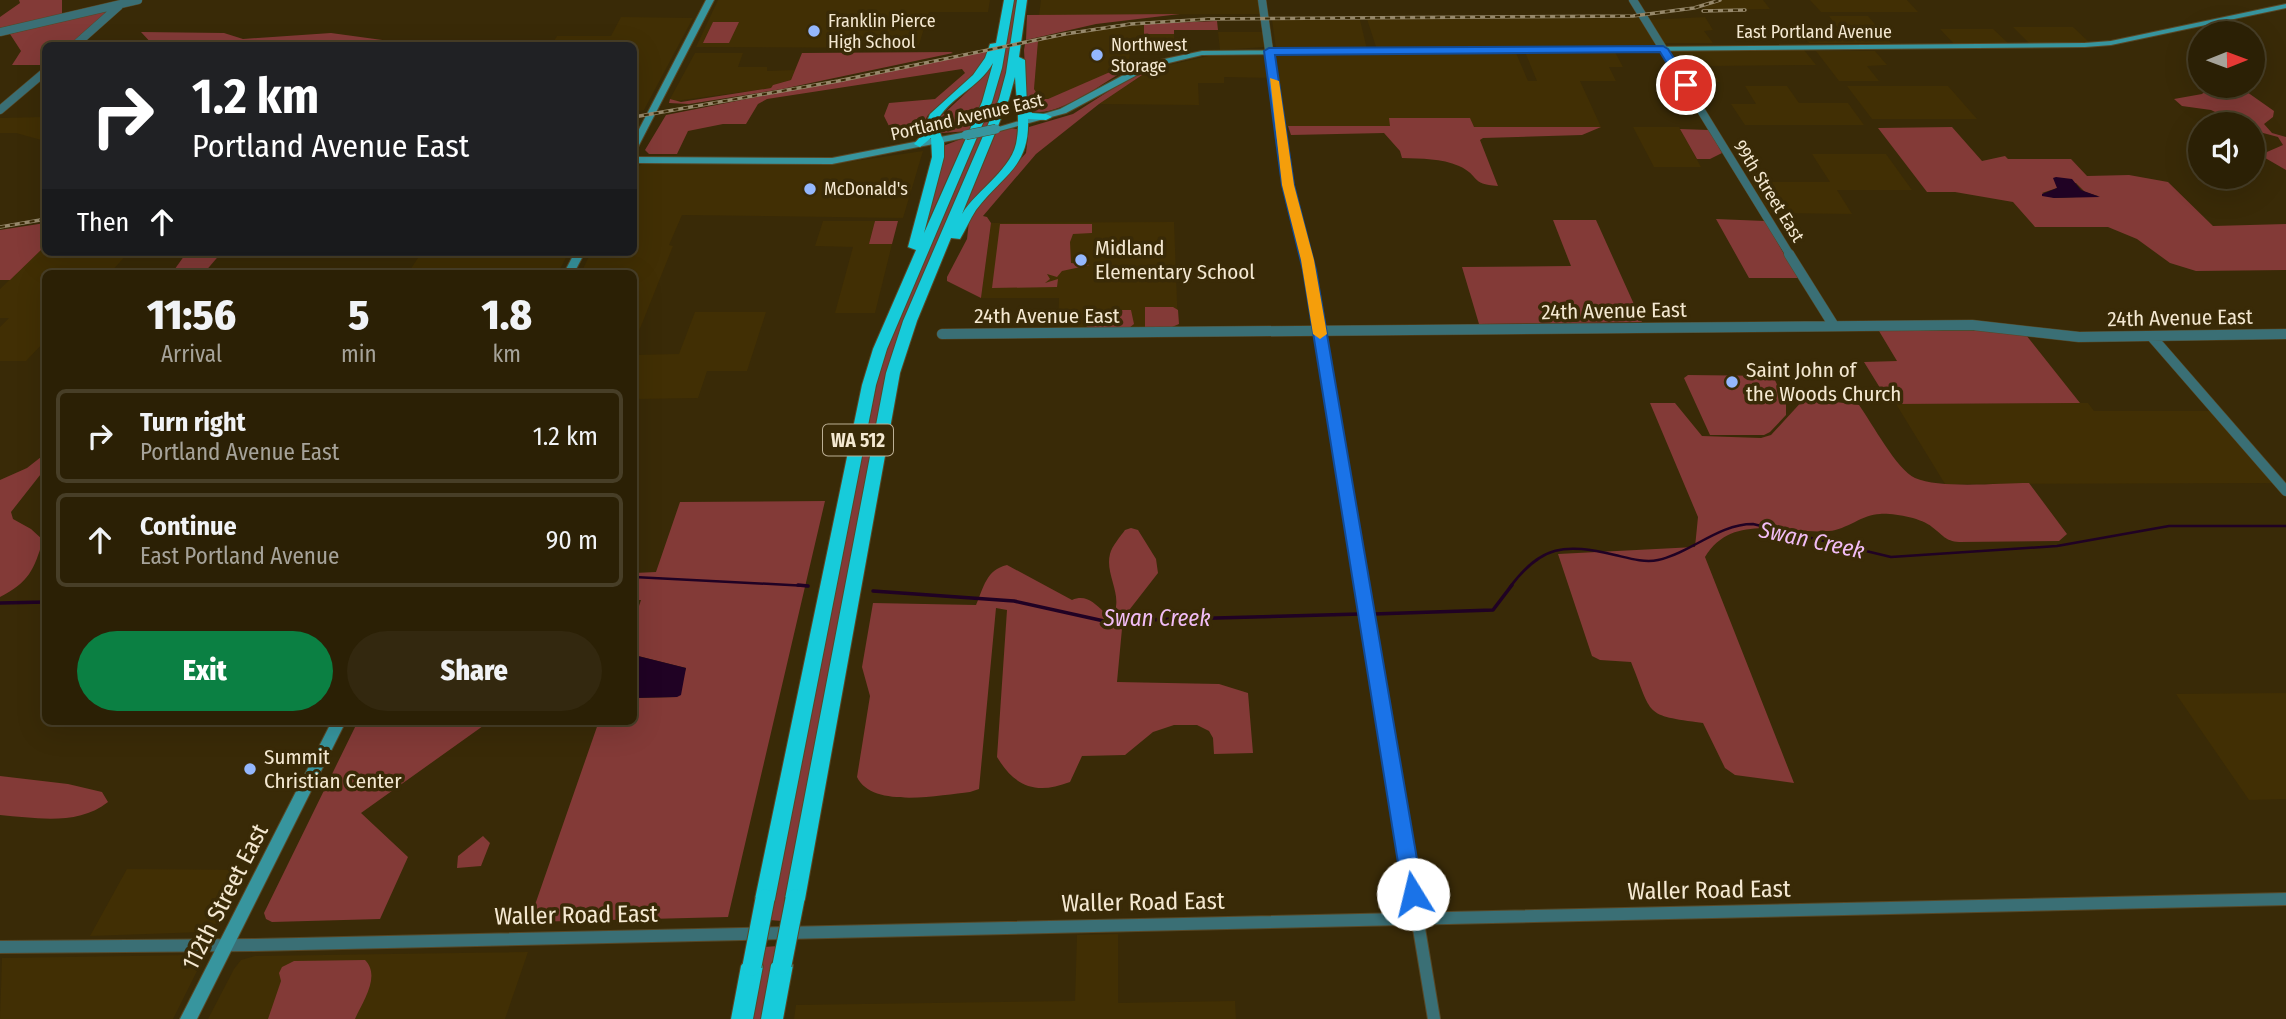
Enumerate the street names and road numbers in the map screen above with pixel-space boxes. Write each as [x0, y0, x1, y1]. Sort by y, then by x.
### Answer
street label: East Portland Avenue [1736, 21, 1892, 43]
street label: Portland Avenue East [889, 89, 1046, 145]
street label: 99th Street East [1729, 136, 1809, 246]
street label: 24th Avenue East [1541, 297, 1687, 325]
street label: 24th Avenue East [974, 303, 1120, 329]
street label: 24th Avenue East [2107, 304, 2253, 332]
road number: WA 512 [823, 424, 893, 456]
street label: 112th Street East [176, 819, 274, 975]
street label: Waller Road East [1627, 875, 1791, 905]
street label: Waller Road East [1061, 887, 1225, 917]
street label: Waller Road East [494, 900, 658, 930]

